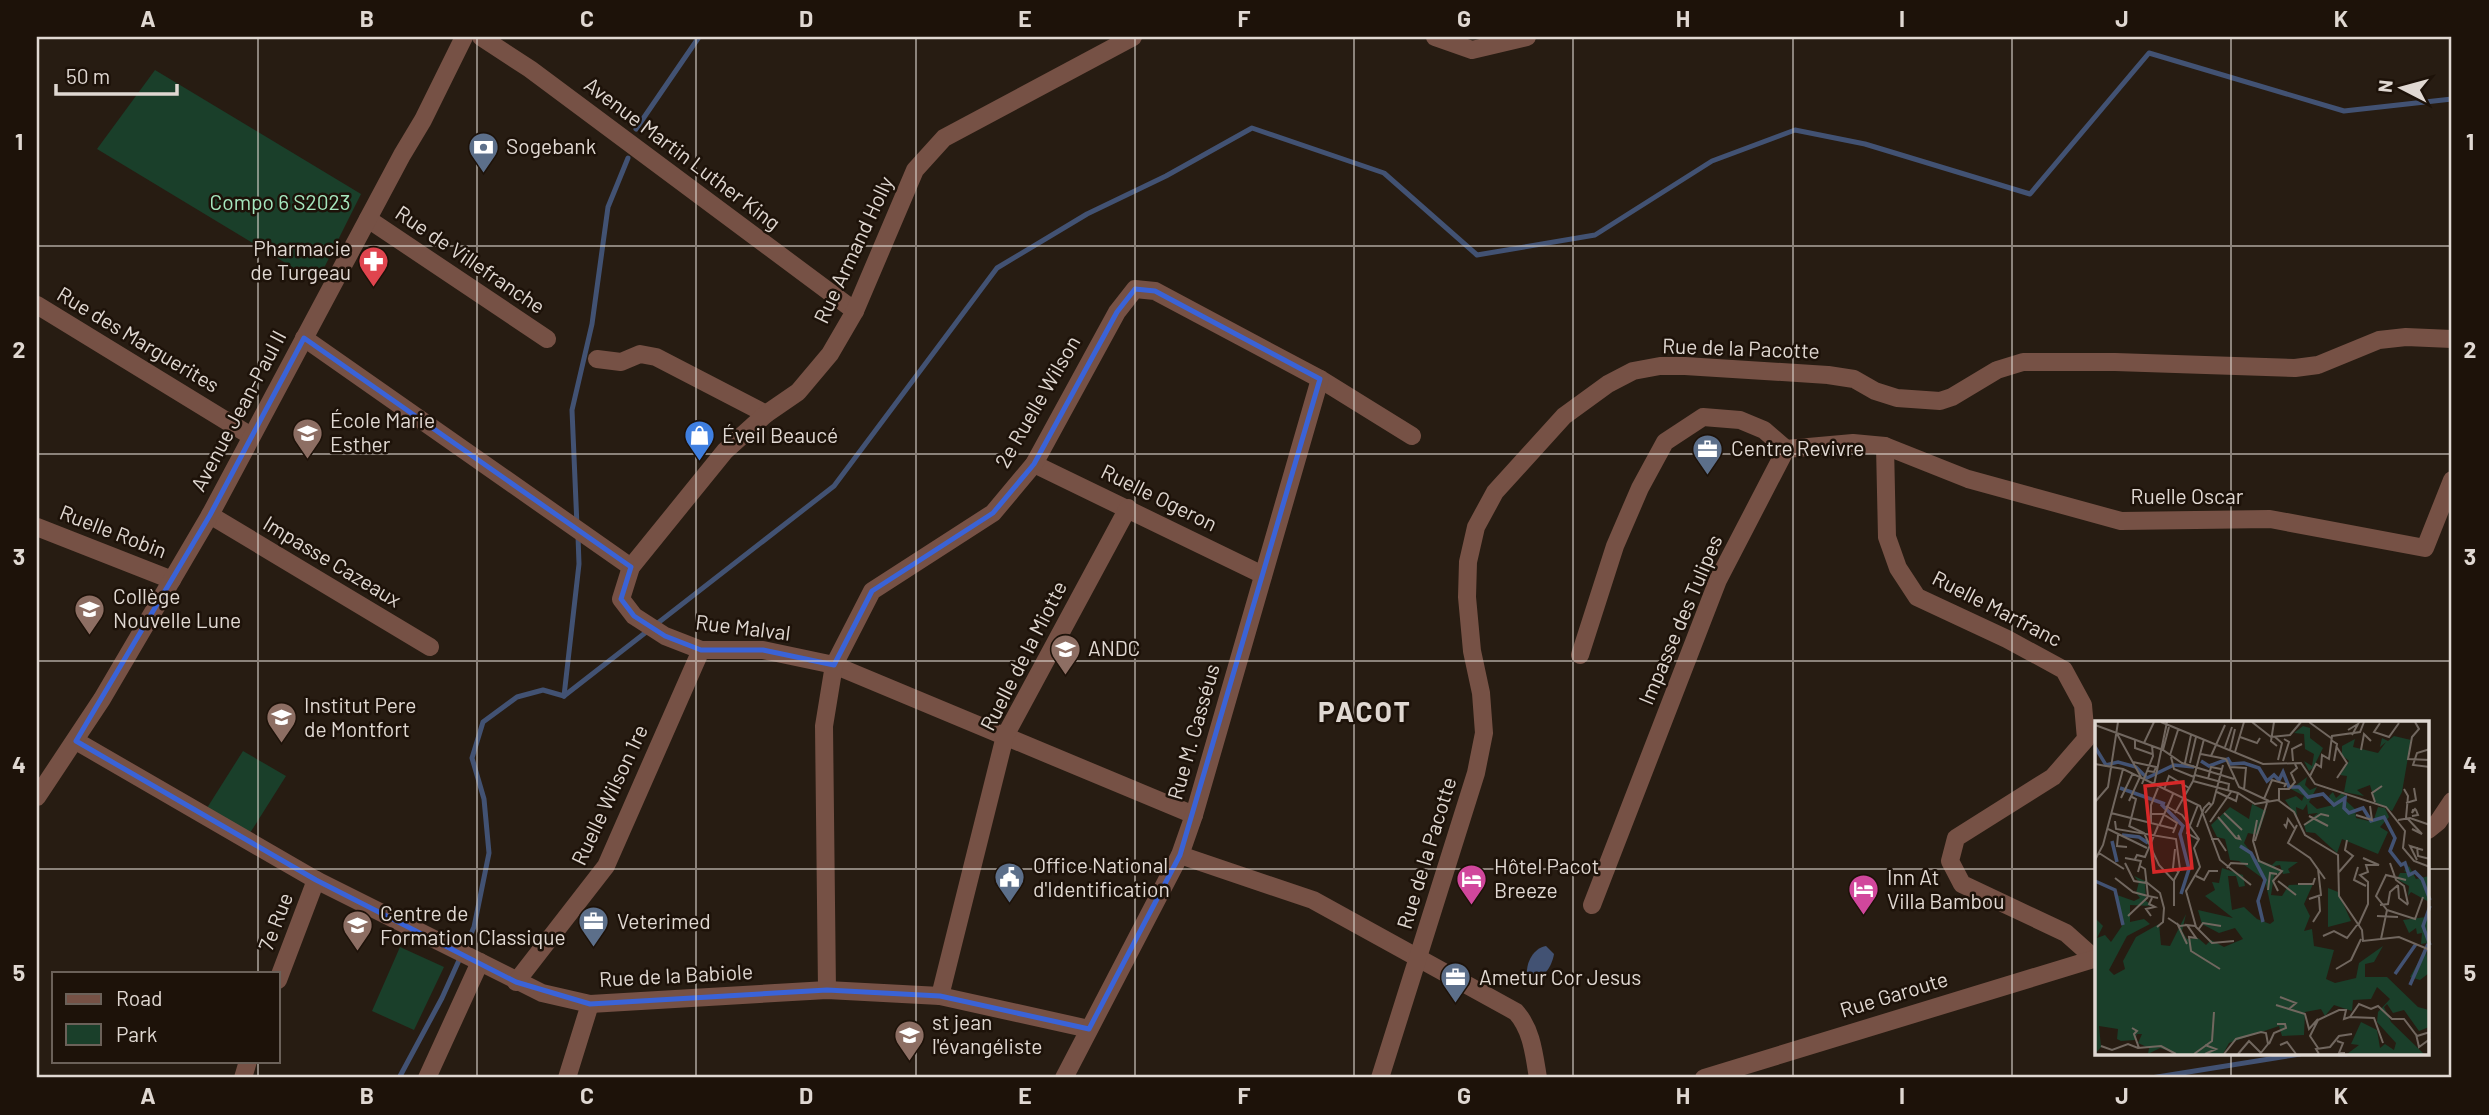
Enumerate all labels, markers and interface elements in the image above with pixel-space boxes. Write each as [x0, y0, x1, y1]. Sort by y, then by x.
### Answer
text: A [140, 4, 156, 32]
text: B [360, 4, 374, 32]
text: C [580, 4, 594, 32]
text: D [799, 4, 813, 32]
text: E [1018, 4, 1032, 32]
text: F [1238, 4, 1251, 32]
text: G [1457, 4, 1471, 32]
text: H [1676, 4, 1690, 32]
text: I [1899, 4, 1905, 32]
text: J [2115, 4, 2129, 32]
text: K [2334, 4, 2348, 32]
scale bar [56, 52, 177, 96]
north arrow [2366, 52, 2436, 122]
text: 50 m [66, 63, 110, 88]
street label: Avenue Martin Luther King [580, 71, 786, 235]
text: N [2372, 79, 2397, 94]
text: 1 [15, 127, 23, 155]
text: 1 [2466, 127, 2474, 155]
bank icon: Sogebank [466, 130, 500, 174]
place label: Sogebank [506, 133, 596, 158]
street label: Rue Armand Holly [808, 172, 898, 327]
park label: Compo 6 S2023 [210, 189, 350, 214]
street label: Rue de Villefranche [391, 199, 550, 318]
place label: Pharmacie de Turgeau [250, 235, 351, 284]
pharmacy icon: Pharmacie de Turgeau [357, 244, 391, 288]
street label: Rue des Marguerites [53, 280, 224, 397]
street label: Avenue Jean-Paul II [185, 326, 291, 495]
street label: 2e Ruelle Wilson [989, 331, 1085, 472]
street label: Rue de la Pacotte [1662, 332, 1820, 363]
text: 2 [13, 335, 25, 363]
text: 2 [2464, 335, 2476, 363]
place label: École Marie Esther [330, 407, 435, 456]
school or university icon: École Marie Esther [290, 416, 324, 460]
shop icon: Éveil Beaucé [682, 419, 716, 463]
place label: Éveil Beaucé [722, 422, 838, 447]
office icon: Centre Revivre [1691, 432, 1725, 476]
place label: Centre Revivre [1731, 435, 1865, 460]
street label: Ruelle Ogeron [1098, 458, 1222, 535]
street label: Ruelle Oscar [2131, 483, 2244, 508]
street label: Ruelle Robin [56, 499, 171, 562]
street label: Impasse Cazeaux [259, 510, 406, 612]
street label: Impasse des Tulipes [1633, 531, 1727, 708]
text: 3 [13, 542, 25, 570]
text: 3 [2464, 542, 2476, 570]
street label: Ruelle Marfranc [1929, 564, 2067, 651]
street label: Ruelle de la Miotte [974, 576, 1071, 734]
place label: Collège Nouvelle Lune [113, 583, 241, 632]
school or university icon: Collège Nouvelle Lune [73, 592, 107, 636]
street label: Rue Malval [694, 608, 792, 645]
school or university icon: ANDC [1048, 632, 1082, 676]
place label: ANDC [1088, 635, 1140, 660]
street label: Rue M. Casséus [1161, 661, 1224, 802]
place label: Institut Pere de Montfort [304, 692, 417, 741]
district label: PACOT [1318, 694, 1412, 728]
school or university icon: Institut Pere de Montfort [264, 701, 298, 745]
street label: Ruelle Wilson 1re [565, 720, 652, 869]
inset map [2095, 721, 2430, 1056]
text: 4 [12, 750, 26, 778]
text: 4 [2463, 750, 2477, 778]
street label: Rue de la Pacotte [1391, 774, 1461, 932]
place label: Office National d'Identification [1033, 852, 1170, 901]
place label: Hôtel Pacot Breeze [1494, 853, 1599, 902]
public building icon: Office National d'Identification [993, 861, 1027, 905]
hotel icon: Hôtel Pacot Breeze [1454, 862, 1488, 906]
place label: Inn At Villa Bambou [1887, 864, 2004, 913]
hotel icon: Inn At Villa Bambou [1847, 873, 1881, 917]
street label: 7e Rue [252, 889, 297, 954]
place label: Centre de Formation Classique [380, 900, 566, 949]
office icon: Veterimed [577, 905, 611, 949]
place label: Veterimed [617, 908, 711, 933]
school or university icon: Centre de Formation Classique [340, 909, 374, 953]
text: 5 [13, 958, 25, 986]
street label: Rue de la Babiole [598, 958, 754, 991]
text: 5 [2464, 958, 2476, 986]
office icon: Ametur Cor Jesus [1439, 961, 1473, 1005]
place label: Ametur Cor Jesus [1479, 964, 1641, 989]
street label: Rue Garoute [1836, 965, 1951, 1022]
legend [52, 972, 280, 1062]
text: Road [116, 985, 162, 1010]
place label: st jean l'évangéliste [932, 1009, 1042, 1058]
school or university icon: st jean l'évangéliste [892, 1018, 926, 1062]
text: Park [116, 1021, 157, 1046]
text: A [140, 1081, 156, 1109]
text: B [360, 1081, 374, 1109]
text: C [580, 1081, 594, 1109]
text: D [799, 1081, 813, 1109]
text: E [1018, 1081, 1032, 1109]
text: F [1238, 1081, 1251, 1109]
text: G [1457, 1081, 1471, 1109]
text: H [1676, 1081, 1690, 1109]
text: I [1899, 1081, 1905, 1109]
text: J [2115, 1081, 2129, 1109]
text: K [2334, 1081, 2348, 1109]

